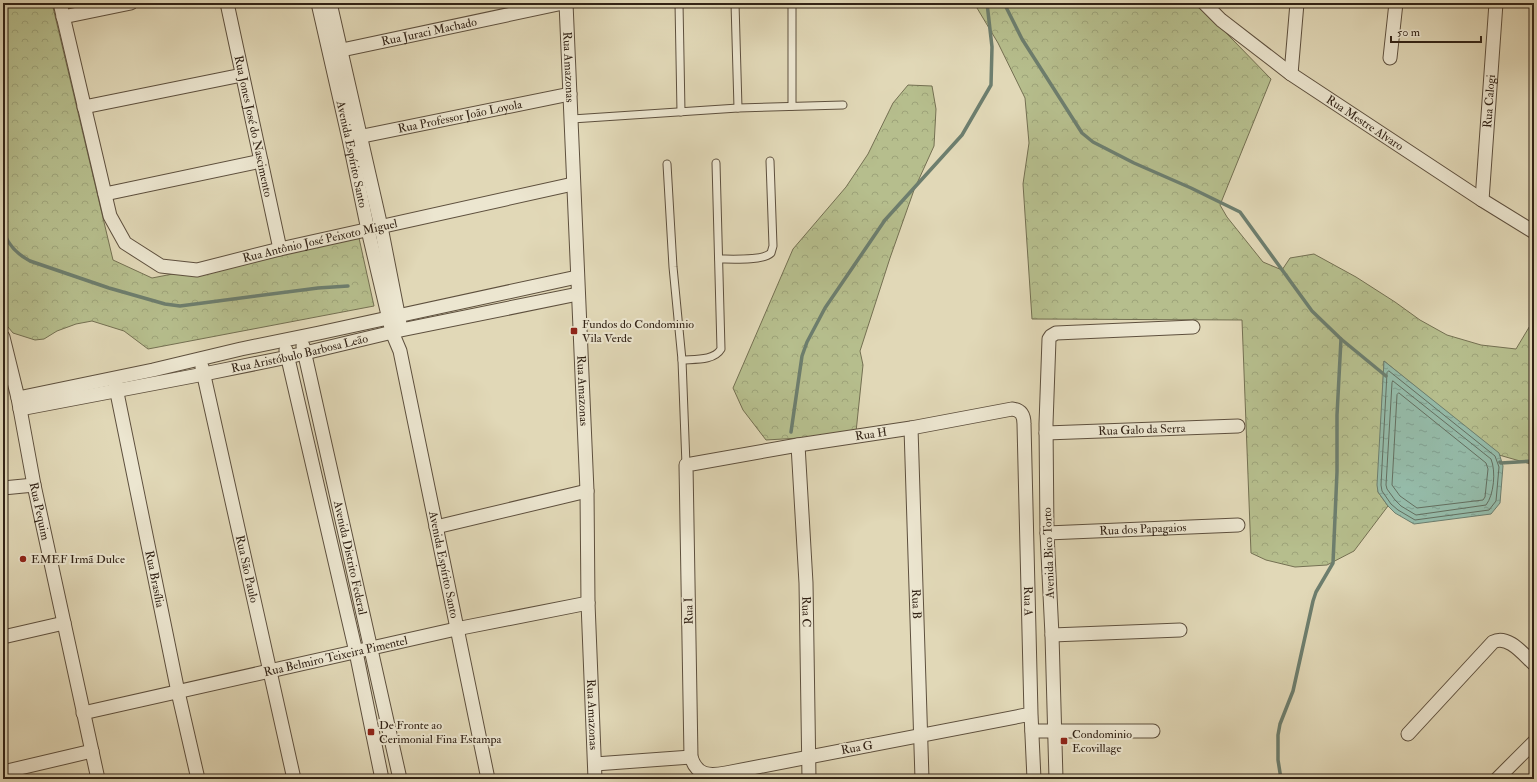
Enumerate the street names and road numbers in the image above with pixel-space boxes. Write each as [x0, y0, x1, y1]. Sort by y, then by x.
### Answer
street label: Rua Juraci Machado [380, 14, 478, 49]
street label: Rua Amazonas [560, 31, 578, 103]
street label: Rua Jones José do Nascimento [231, 54, 276, 199]
street label: Rua Calogi [1480, 74, 1498, 129]
street label: Rua Mestre Alvaro [1323, 92, 1407, 154]
street label: Rua Professor João Loyola [396, 96, 524, 136]
street label: Avenida Espírito Santo [333, 98, 371, 209]
street label: Rua Antônio José Peixoto Miguel [241, 216, 399, 266]
street label: Rua Aristóbulo Barbosa Leão [230, 331, 370, 376]
street label: Rua Amazonas [574, 355, 592, 426]
street label: Rua Galo da Serra [1098, 420, 1187, 439]
street label: Rua H [854, 424, 888, 444]
street label: Rua Pequim [26, 481, 53, 542]
street label: Avenida Distrito Federal [330, 498, 371, 616]
street label: Avenida Bico Torto [1040, 507, 1058, 600]
street label: Avenida Espírito Santo [425, 509, 462, 620]
street label: Rua dos Papagaios [1099, 520, 1187, 538]
street label: Rua São Paulo [232, 534, 262, 604]
street label: Rua Brasília [142, 549, 168, 610]
street label: Rua A [1020, 586, 1036, 617]
street label: Rua B [909, 589, 924, 619]
street label: Rua C [799, 596, 814, 628]
street label: Rua I [681, 597, 697, 625]
street label: Rua Belmiro Teixeira Pimentel [262, 633, 409, 680]
street label: Rua Amazonas [584, 679, 601, 750]
street label: Rua G [840, 738, 874, 758]

